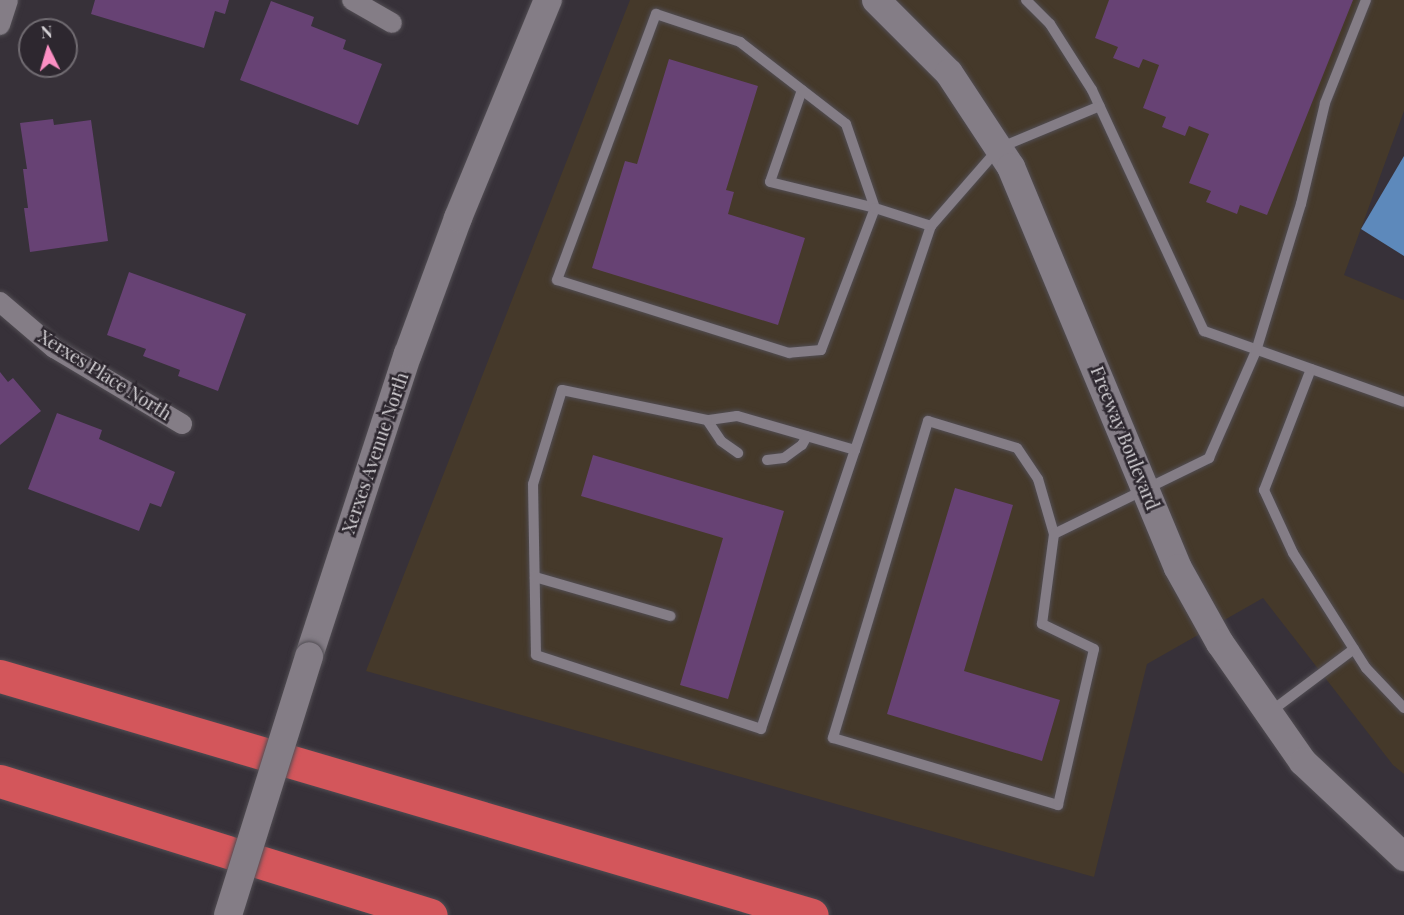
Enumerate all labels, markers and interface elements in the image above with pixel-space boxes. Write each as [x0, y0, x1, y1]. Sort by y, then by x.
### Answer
north arrow [18, 18, 78, 78]
text: N [40, 21, 53, 43]
street label: Xerxes Place North [35, 325, 175, 425]
street label: Freeway Boulevard [1086, 363, 1164, 513]
street label: Xerxes Avenue North [337, 369, 413, 537]

